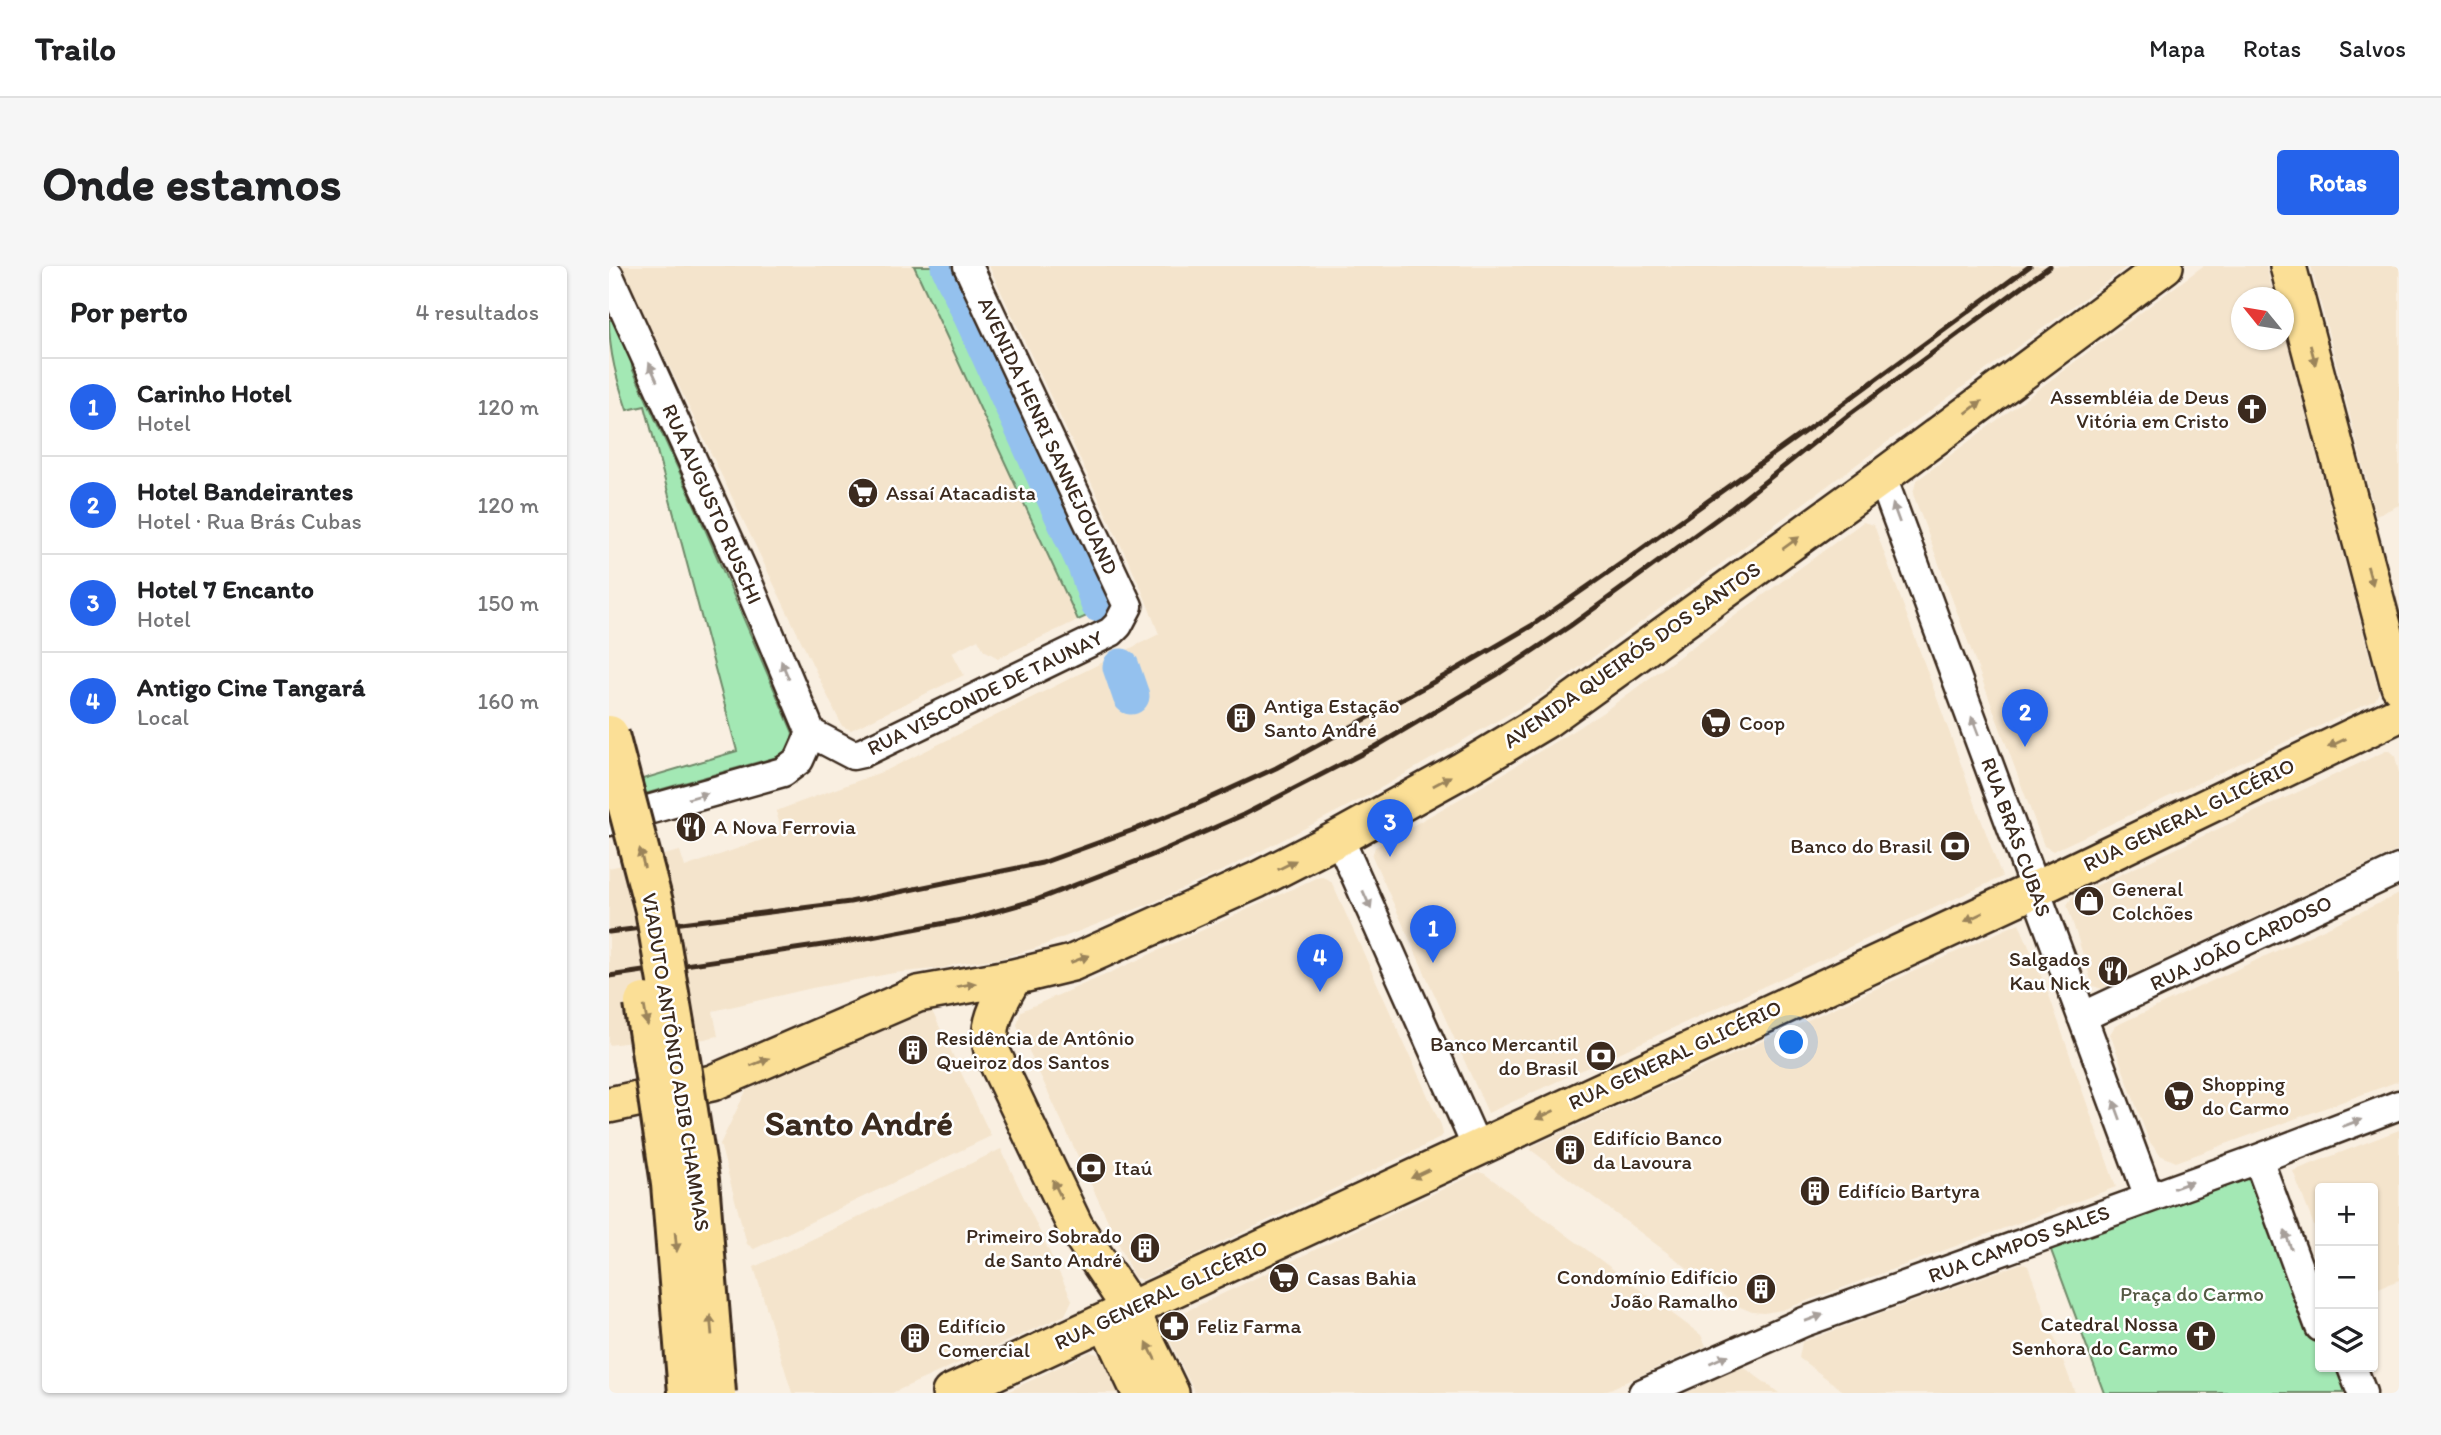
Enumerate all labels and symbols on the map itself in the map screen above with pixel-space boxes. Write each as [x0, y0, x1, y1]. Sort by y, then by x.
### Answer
north arrow [2231, 287, 2294, 350]
street label: AVENIDA HENRI SANNEJOUAND [973, 293, 1124, 579]
one-way arrow [2308, 345, 2318, 366]
one-way arrow [647, 362, 658, 383]
place label: Assembléia de Deus Vitória em Cristo [2050, 384, 2229, 433]
church icon: Assembléia de Deus Vitória em Cristo [2235, 392, 2269, 426]
street label: RUA AUGUSTO RUSCHI [657, 400, 768, 608]
one-way arrow [1965, 400, 1983, 415]
supermarket icon: Assaí Atacadista [846, 476, 880, 510]
place label: Assaí Atacadista [886, 480, 1036, 505]
one-way arrow [1890, 502, 1901, 523]
one-way arrow [1782, 536, 1800, 550]
street label: AVENIDA QUEIRÓS DOS SANTOS [1498, 556, 1765, 753]
one-way arrow [2365, 565, 2376, 587]
street label: RUA VISCONDE DE TAUNAY [863, 625, 1107, 761]
one-way arrow [779, 659, 790, 680]
pin: 2 [2002, 689, 2048, 747]
place label: Antiga Estação Santo André [1264, 693, 1400, 742]
building icon: Antiga Estação Santo André [1224, 701, 1258, 735]
supermarket icon: Coop [1699, 706, 1733, 740]
place label: Coop [1739, 710, 1785, 735]
one-way arrow [1969, 715, 1980, 736]
one-way arrow [2327, 738, 2348, 749]
street label: RUA GENERAL GLICÉRIO [2079, 752, 2299, 877]
street label: RUA BRÁS CUBAS [1976, 754, 2057, 920]
one-way arrow [1432, 775, 1452, 787]
one-way arrow [688, 790, 710, 801]
pin: 3 [1367, 799, 1413, 857]
restaurant icon: A Nova Ferrovia [674, 810, 708, 844]
place label: A Nova Ferrovia [714, 814, 856, 839]
bank icon: Banco do Brasil [1938, 829, 1972, 863]
place label: Banco do Brasil [1790, 833, 1932, 858]
one-way arrow [636, 847, 647, 869]
one-way arrow [1277, 859, 1297, 871]
place label: General Colchões [2112, 876, 2193, 925]
shop icon: General Colchões [2072, 884, 2106, 918]
street label: RUA JOÃO CARDOSO [2146, 889, 2336, 996]
one-way arrow [1361, 890, 1373, 910]
street label: VIADUTO ANTÔNIO ADIB CHAMMAS [637, 891, 716, 1233]
pin: 1 [1410, 905, 1456, 963]
one-way arrow [1964, 911, 1984, 923]
pin: 4 [1297, 934, 1343, 992]
place label: Salgados Kau Nick [2009, 946, 2090, 995]
one-way arrow [1069, 954, 1090, 965]
restaurant icon: Salgados Kau Nick [2096, 954, 2130, 988]
one-way arrow [955, 980, 977, 991]
street label: RUA GENERAL GLICÉRIO [1564, 994, 1785, 1115]
one-way arrow [641, 1005, 652, 1027]
place label: Residência de Antônio Queiroz dos Santos [936, 1025, 1134, 1074]
your location [1774, 1025, 1808, 1059]
place label: Banco Mercantil do Brasil [1430, 1031, 1578, 1080]
building icon: Residência de Antônio Queiroz dos Santos [896, 1033, 930, 1067]
bank icon: Banco Mercantil do Brasil [1584, 1039, 1618, 1073]
one-way arrow [750, 1057, 771, 1068]
place label: Shopping do Carmo [2202, 1071, 2289, 1120]
supermarket icon: Shopping do Carmo [2162, 1079, 2196, 1113]
one-way arrow [2111, 1100, 2122, 1121]
district label: Santo André [765, 1102, 953, 1144]
one-way arrow [1535, 1110, 1555, 1121]
one-way arrow [2342, 1117, 2363, 1128]
place label: Edifício Banco da Lavoura [1593, 1125, 1722, 1174]
building icon: Edifício Banco da Lavoura [1553, 1133, 1587, 1167]
bank icon: Itaú [1074, 1151, 1108, 1185]
place label: Itaú [1114, 1155, 1153, 1180]
one-way arrow [1409, 1169, 1430, 1180]
building icon: Edifício Bartyra [1798, 1174, 1832, 1208]
place label: Edifício Bartyra [1838, 1178, 1980, 1203]
one-way arrow [1051, 1179, 1062, 1199]
one-way arrow [2173, 1179, 2194, 1190]
street label: RUA CAMPOS SALES [1925, 1199, 2113, 1288]
place label: Primeiro Sobrado de Santo André [966, 1223, 1122, 1272]
one-way arrow [2282, 1230, 2293, 1251]
one-way arrow [671, 1231, 682, 1253]
building icon: Primeiro Sobrado de Santo André [1128, 1231, 1162, 1265]
street label: RUA GENERAL GLICÉRIO [1050, 1234, 1271, 1355]
supermarket icon: Casas Bahia [1267, 1261, 1301, 1295]
place label: Condomínio Edifício João Ramalho [1557, 1264, 1738, 1313]
place label: Casas Bahia [1307, 1265, 1416, 1290]
building icon: Condomínio Edifício João Ramalho [1744, 1272, 1778, 1306]
park label: Praça do Carmo [2120, 1281, 2264, 1306]
pharmacy icon: Feliz Farma [1157, 1309, 1191, 1343]
place label: Catedral Nossa Senhora do Carmo [2012, 1311, 2178, 1360]
place label: Edifício Comercial [938, 1313, 1030, 1362]
place label: Feliz Farma [1197, 1313, 1301, 1338]
one-way arrow [1803, 1313, 1824, 1324]
one-way arrow [705, 1314, 716, 1336]
church icon: Catedral Nossa Senhora do Carmo [2184, 1319, 2218, 1353]
building icon: Edifício Comercial [898, 1321, 932, 1355]
one-way arrow [1145, 1341, 1156, 1361]
one-way arrow [1709, 1353, 1730, 1364]

